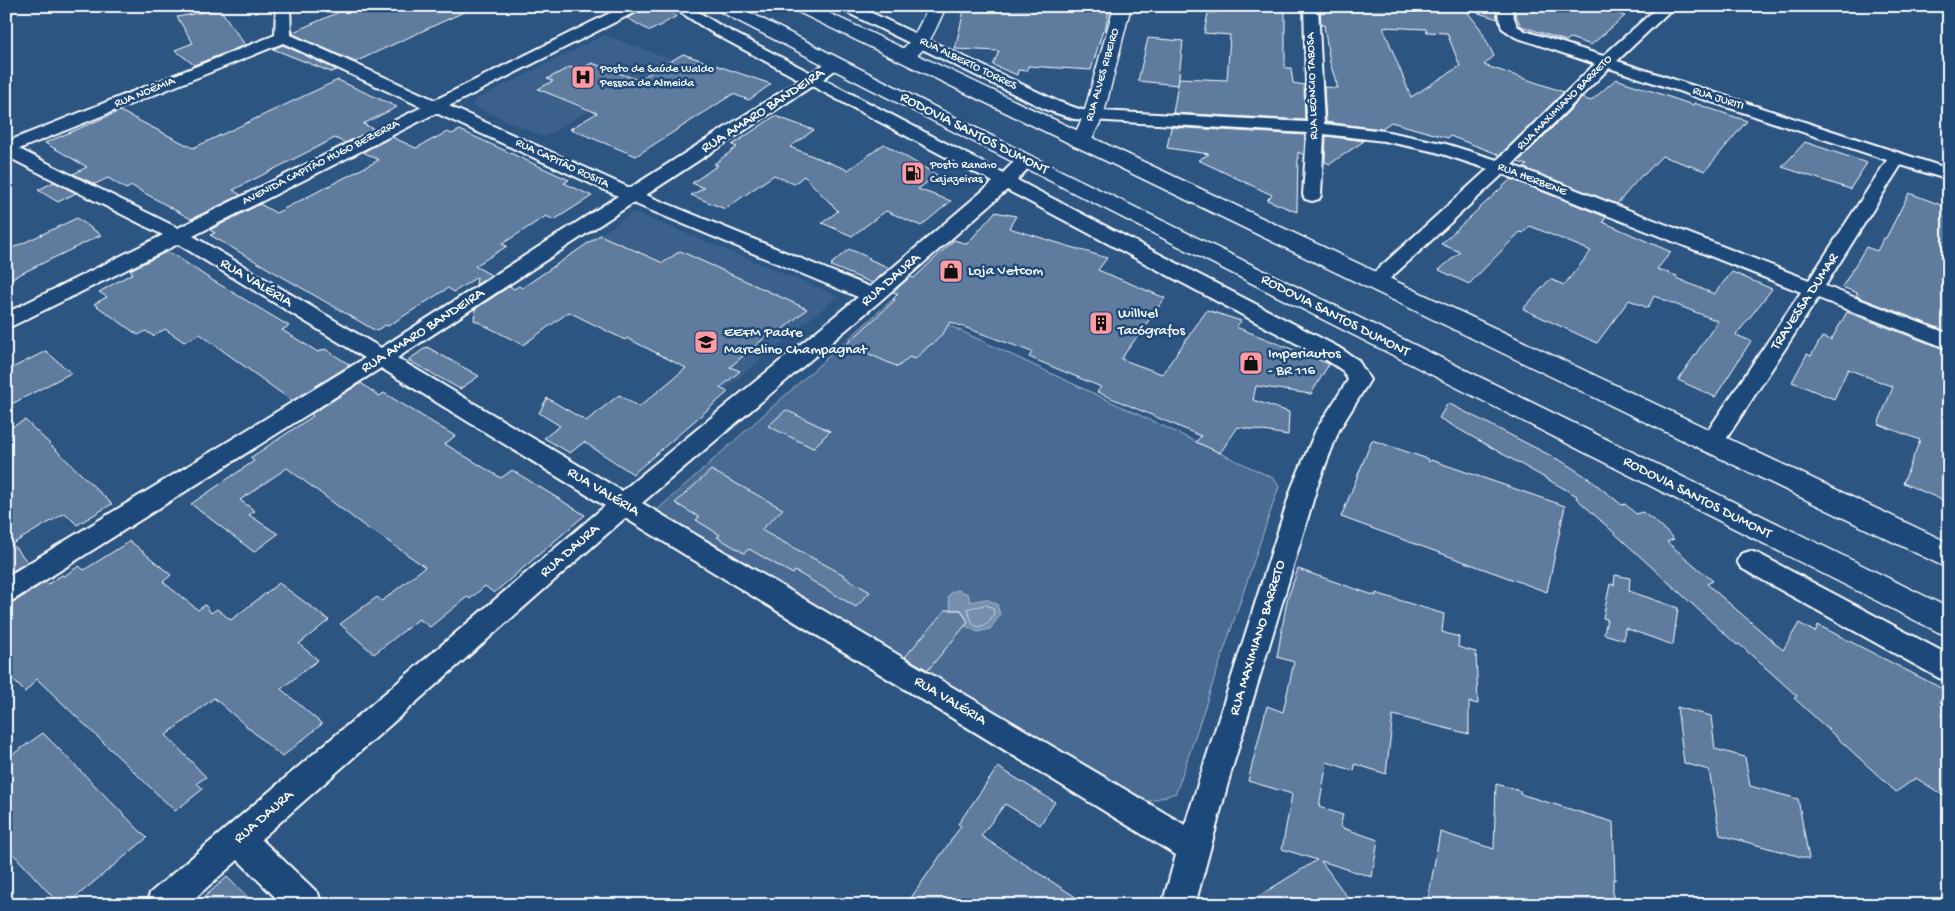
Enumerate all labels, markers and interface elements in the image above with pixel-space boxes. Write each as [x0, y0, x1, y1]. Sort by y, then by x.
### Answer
street label: RUA ALVES RIBEIRO [1083, 27, 1123, 123]
street label: RUA LEÔNCIO TABOSA [1304, 31, 1322, 140]
street label: RUA ALBERTO TORRES [917, 34, 1019, 94]
street label: RUA MAXIMIANO BARRETO [1514, 52, 1616, 154]
place label: Posto de Saúde Waldo Pessoa de Almeida [599, 63, 714, 91]
hospital icon: Posto de Saúde Waldo Pessoa de Almeida [570, 64, 596, 90]
street label: RUA AMARO BANDEIRA [698, 64, 829, 158]
street label: RUA NOÊMIA [113, 74, 178, 111]
street label: RUA JURITI [1691, 84, 1746, 114]
street label: RODOVIA SANTOS DUMONT [897, 89, 1052, 180]
street label: AVENIDA CAPITÃO HUGO BEZERRA [240, 117, 403, 209]
street label: RUA CAPITÃO ROSITA [513, 136, 612, 192]
place label: Posto Rancho Cajazeiras [929, 159, 997, 187]
fuel station icon: Posto Rancho Cajazeiras [900, 160, 926, 186]
street label: RUA HERBENE [1496, 160, 1569, 200]
street label: RUA DAURA [858, 249, 925, 311]
street label: TRAVESSA DUMAR [1766, 249, 1844, 355]
street label: RUA VALÉRIA [217, 254, 296, 312]
shop icon: Loja Vetcom [938, 258, 964, 284]
place label: Loja Vetcom [968, 262, 1044, 280]
street label: RODOVIA SANTOS DUMONT [1258, 271, 1413, 362]
street label: RUA AMARO BANDEIRA [358, 284, 489, 378]
place label: Willvel Tacógrafos [1117, 305, 1186, 340]
building icon: Willvel Tacógrafos [1088, 310, 1114, 336]
place label: EEFM Padre Marcelino Champagnat [724, 324, 869, 359]
school or university icon: EEFM Padre Marcelino Champagnat [693, 329, 719, 355]
place label: Imperiautos - BR 116 [1268, 345, 1341, 380]
shop icon: Imperiautos - BR 116 [1238, 350, 1264, 376]
street label: RODOVIA SANTOS DUMONT [1620, 453, 1775, 544]
street label: RUA VALÉRIA [564, 463, 643, 521]
street label: RUA DAURA [537, 520, 604, 582]
street label: RUA MAXIMIANO BARRETO [1226, 558, 1290, 718]
street label: RUA VALÉRIA [911, 672, 990, 730]
street label: RUA DAURA [231, 786, 298, 848]

